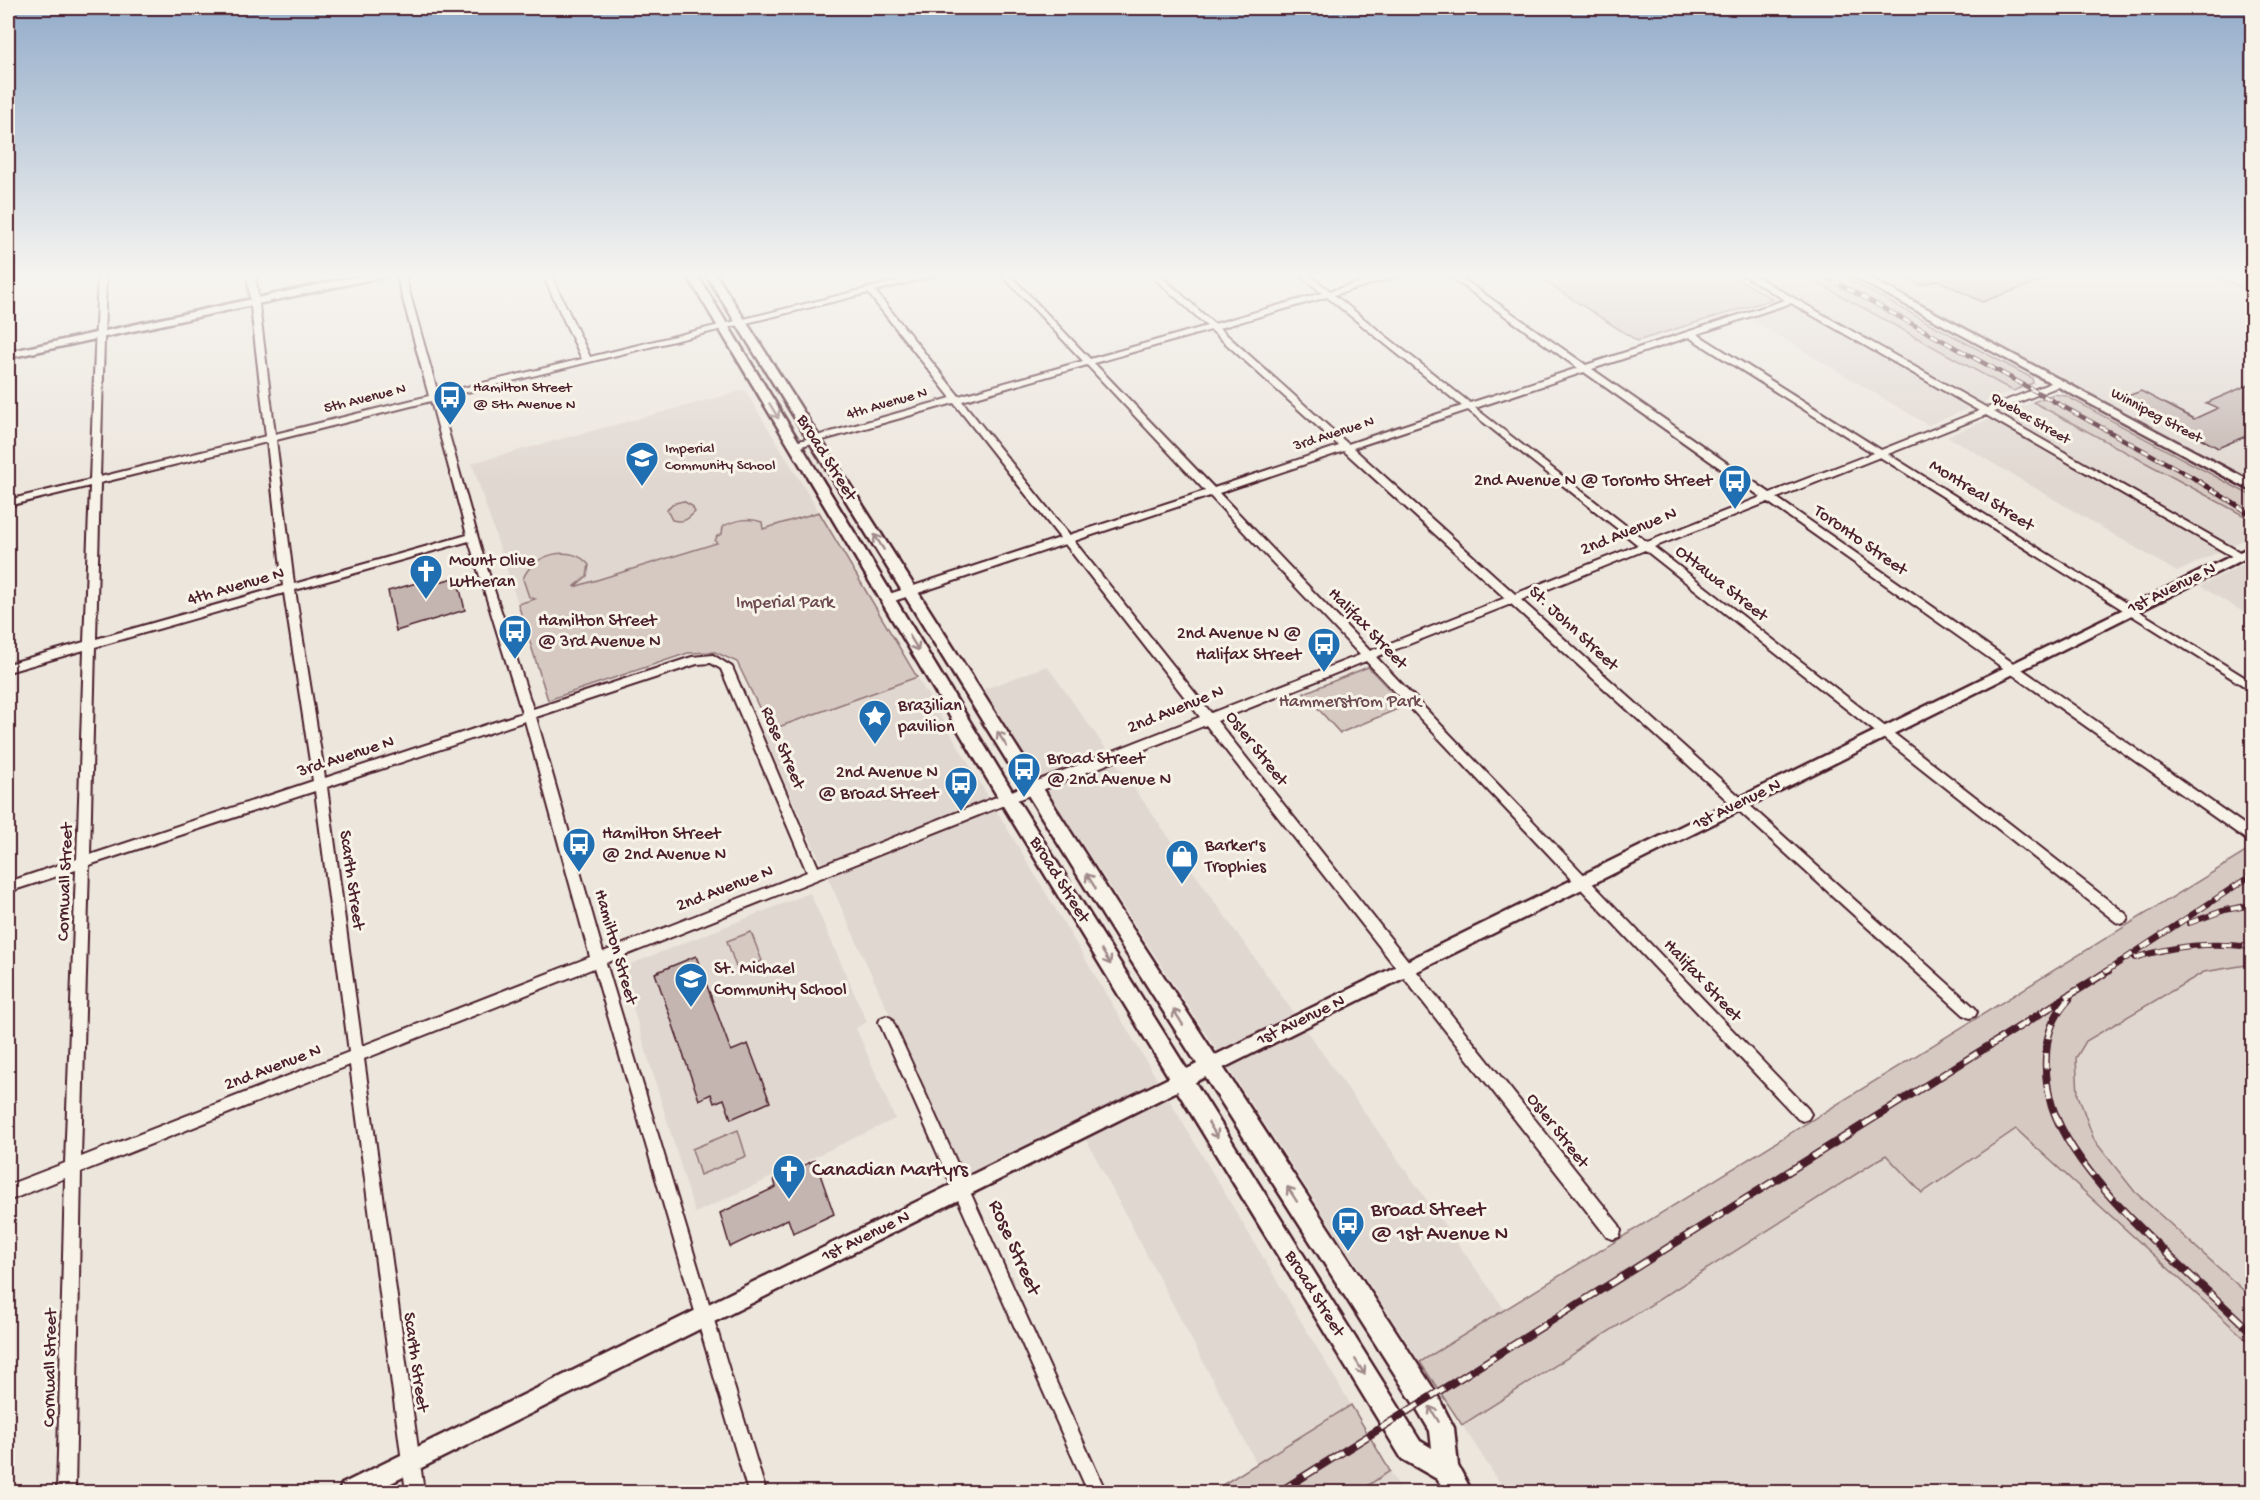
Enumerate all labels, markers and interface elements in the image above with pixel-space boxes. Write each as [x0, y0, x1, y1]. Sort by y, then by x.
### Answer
bus stop icon: Hamilton Street @ 5th Avenue N [432, 379, 468, 426]
place label: Hamilton Street @ 5th Avenue N [473, 379, 576, 414]
street label: 5th Avenue N [322, 380, 408, 418]
street label: 4th Avenue N [844, 384, 930, 424]
street label: Winnipeg Street [2107, 384, 2206, 448]
street label: Quebec Street [1987, 389, 2075, 450]
one-way arrow [769, 402, 781, 419]
street label: Broad Street [791, 410, 862, 506]
street label: 3rd Avenue N [1290, 412, 1377, 456]
school or university icon: Imperial Community School [624, 440, 660, 487]
place label: Imperial Community School [665, 440, 776, 475]
street label: Montreal Street [1925, 455, 2039, 537]
bus stop icon: 2nd Avenue N @ Toronto Street [1717, 463, 1753, 510]
place label: 2nd Avenue N @ Toronto Street [1474, 471, 1714, 492]
street label: Toronto Street [1808, 500, 1912, 582]
street label: 2nd Avenue N [1578, 503, 1680, 561]
one-way arrow [872, 534, 884, 551]
street label: Ottawa Street [1671, 541, 1773, 628]
place label: Mount Olive Lutheran [449, 551, 536, 593]
church icon: Mount Olive Lutheran [408, 553, 444, 600]
street label: 1st Avenue N [2124, 559, 2220, 620]
street label: 4th Avenue N [185, 563, 287, 611]
street label: St. John Street [1524, 582, 1623, 677]
street label: Halifax Street [1323, 584, 1412, 675]
park label: Imperial Park [736, 593, 836, 614]
place label: Hamilton Street @ 3rd Avenue N [538, 611, 661, 653]
bus stop icon: Hamilton Street @ 3rd Avenue N [497, 613, 533, 660]
place label: 2nd Avenue N @ Halifax Street [1177, 624, 1303, 666]
bus stop icon: 2nd Avenue N @ Halifax Street [1306, 626, 1342, 673]
one-way arrow [908, 634, 920, 651]
street label: 2nd Avenue N [1125, 681, 1227, 739]
park label: Hammerstrom Park [1279, 692, 1423, 713]
place label: Brazilian pavilion [897, 696, 962, 738]
place icon: Brazilian pavilion [857, 698, 893, 745]
street label: Rose Street [755, 704, 809, 794]
street label: Osler Street [1220, 707, 1293, 792]
street label: 3rd Avenue N [294, 731, 397, 783]
one-way arrow [996, 731, 1008, 748]
place label: Broad Street @ 2nd Avenue N [1046, 749, 1171, 791]
bus stop icon: Broad Street @ 2nd Avenue N [1006, 751, 1042, 798]
place label: 2nd Avenue N @ Broad Street [818, 763, 940, 805]
bus stop icon: 2nd Avenue N @ Broad Street [943, 765, 979, 812]
street label: 1st Avenue N [1689, 775, 1785, 836]
street label: Cornwall Street [53, 821, 79, 941]
place label: Hamilton Street @ 2nd Avenue N [602, 824, 726, 866]
bus stop icon: Hamilton Street @ 2nd Avenue N [561, 826, 597, 873]
street label: Scarth Street [334, 829, 369, 933]
street label: Broad Street [1024, 832, 1095, 928]
place label: Barker's Trophies [1204, 836, 1267, 878]
shop icon: Barker's Trophies [1164, 838, 1200, 885]
street label: 2nd Avenue N [673, 861, 777, 917]
one-way arrow [1085, 873, 1097, 890]
street label: Hamilton Street [589, 887, 642, 1008]
street label: Halifax Street [1658, 935, 1747, 1028]
one-way arrow [1101, 948, 1113, 965]
place label: St. Michael Community School [714, 959, 847, 1001]
school or university icon: St. Michael Community School [673, 961, 709, 1008]
street label: 1st Avenue N [1253, 991, 1349, 1052]
one-way arrow [1171, 1009, 1184, 1026]
street label: 2nd Avenue N [221, 1040, 325, 1096]
street label: Osler Street [1521, 1089, 1594, 1174]
one-way arrow [1207, 1121, 1219, 1138]
church icon: Canadian Martyrs [771, 1153, 807, 1200]
place label: Canadian Martyrs [812, 1159, 969, 1184]
one-way arrow [1286, 1187, 1298, 1203]
street label: Rose Street [981, 1197, 1046, 1302]
place label: Broad Street @ 1st Avenue N [1370, 1199, 1508, 1248]
bus stop icon: Broad Street @ 1st Avenue N [1330, 1205, 1366, 1252]
street label: 1st Avenue N [818, 1207, 914, 1268]
street label: Broad Street [1279, 1246, 1350, 1342]
street label: Cornwall Street [39, 1307, 63, 1427]
street label: Scarth Street [398, 1311, 433, 1415]
one-way arrow [1354, 1358, 1366, 1375]
one-way arrow [1428, 1406, 1440, 1423]

